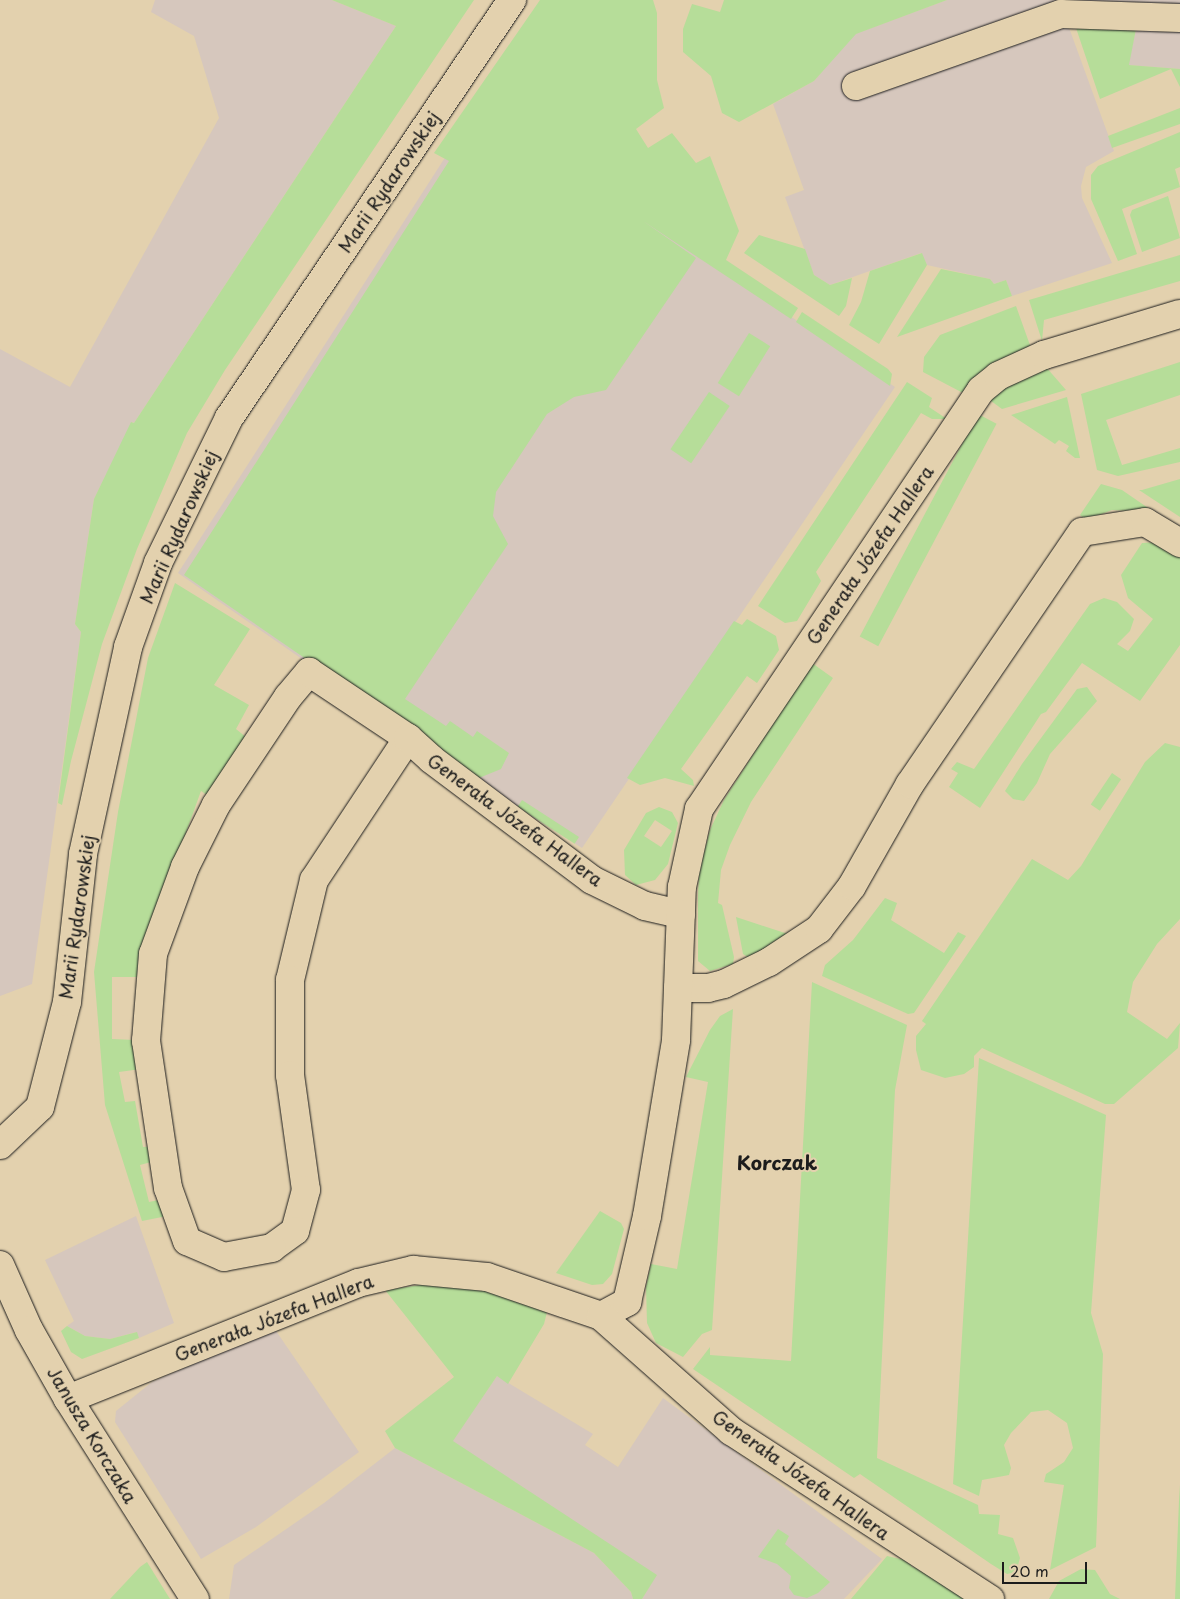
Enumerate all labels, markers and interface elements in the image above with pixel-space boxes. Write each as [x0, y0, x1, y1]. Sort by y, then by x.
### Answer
street label: Marii Rydarowskiej [334, 108, 444, 256]
street label: Marii Rydarowskiej [136, 447, 222, 607]
street label: Generała Józefa Hallera [802, 462, 938, 648]
street label: Generała Józefa Hallera [423, 749, 607, 891]
street label: Marii Rydarowskiej [55, 834, 99, 1000]
district label: Korczak [737, 1152, 817, 1174]
street label: Generała Józefa Hallera [172, 1270, 376, 1366]
street label: Janusza Korczaka [42, 1362, 142, 1508]
street label: Generała Józefa Hallera [708, 1406, 894, 1544]
scale bar [1005, 1552, 1090, 1584]
text: 20 m [1010, 1559, 1049, 1582]

